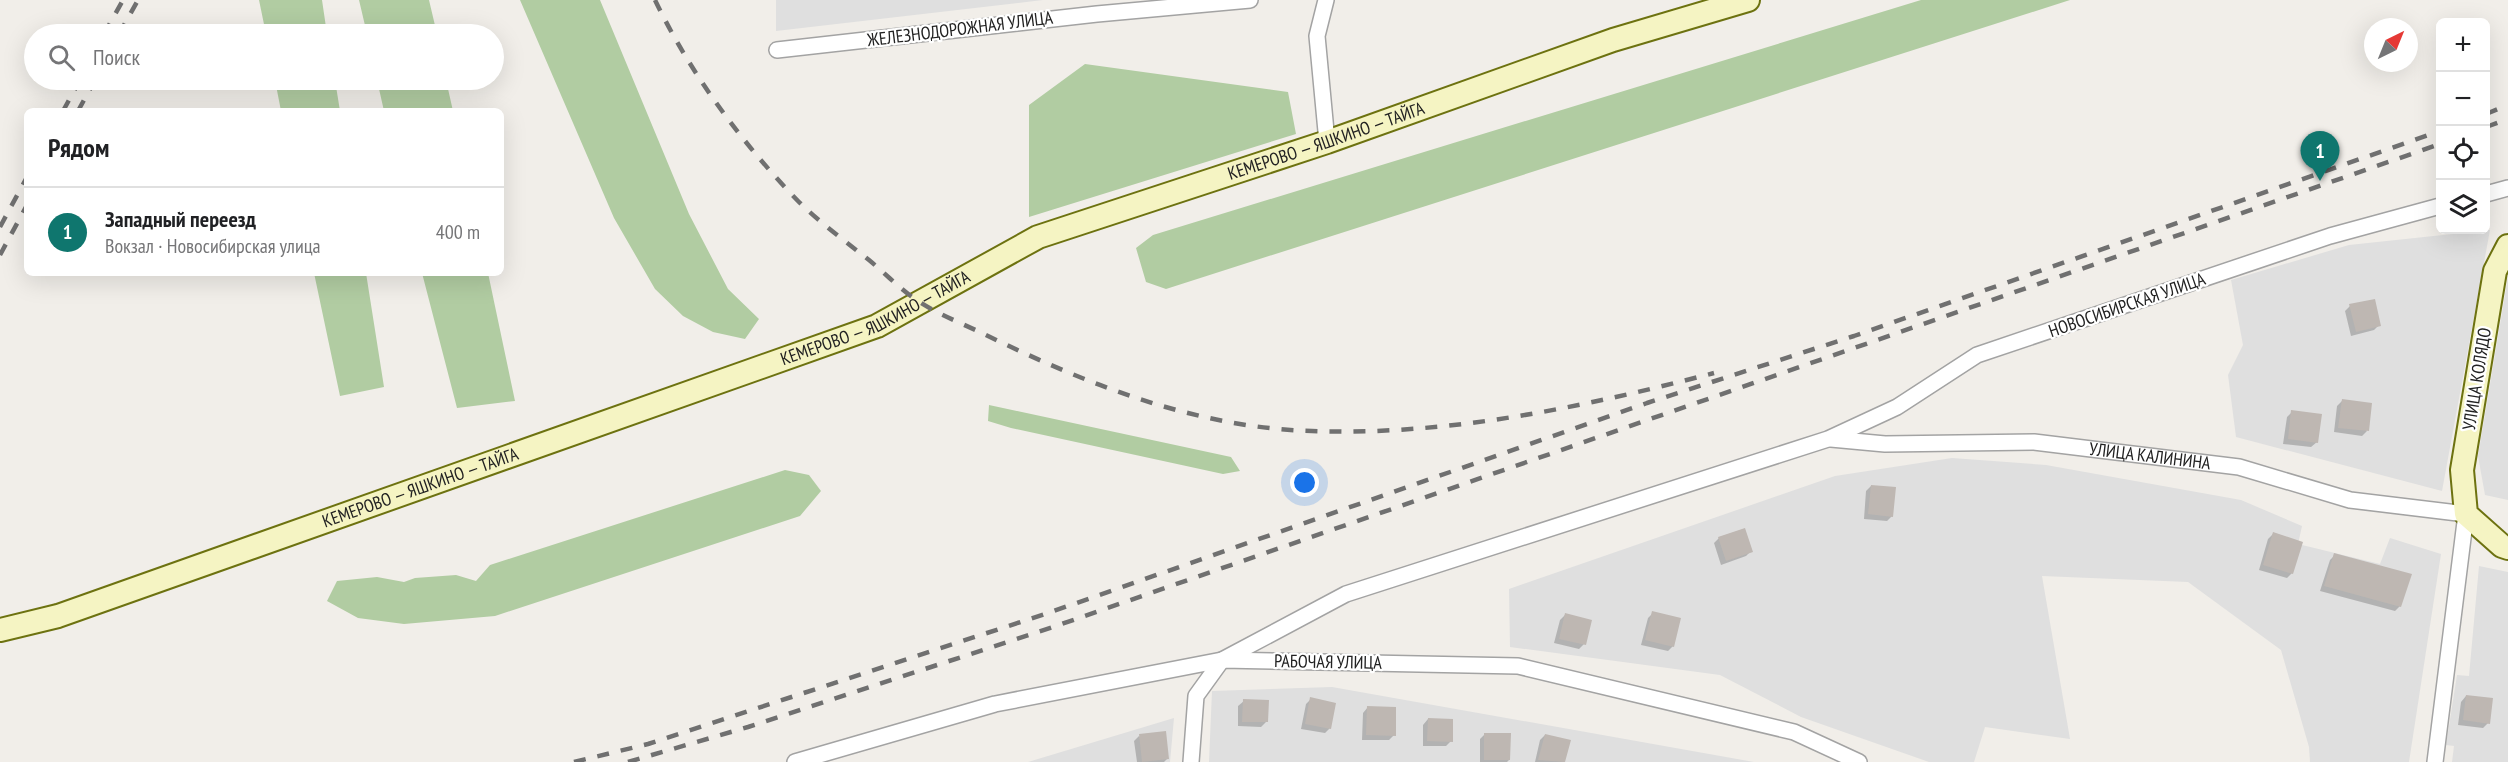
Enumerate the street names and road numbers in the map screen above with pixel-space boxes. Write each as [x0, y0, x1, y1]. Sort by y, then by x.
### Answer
street label: ЖЕЛЕЗНОДОРОЖНАЯ УЛИЦА [865, 6, 1054, 51]
street label: КЕМЕРОВО — ЯШКИНО — ТАЙГА [1225, 96, 1428, 185]
street label: КЕМЕРОВО — ЯШКИНО — ТАЙГА [777, 265, 974, 370]
street label: НОВОСИБИРСКАЯ УЛИЦА [2046, 267, 2209, 342]
street label: УЛИЦА КОЛЯДО [2457, 326, 2496, 432]
street label: УЛИЦА КАЛИНИНА [2088, 437, 2212, 475]
street label: КЕМЕРОВО — ЯШКИНО — ТАЙГА [319, 442, 522, 533]
street label: РАБОЧАЯ УЛИЦА [1274, 649, 1383, 674]

